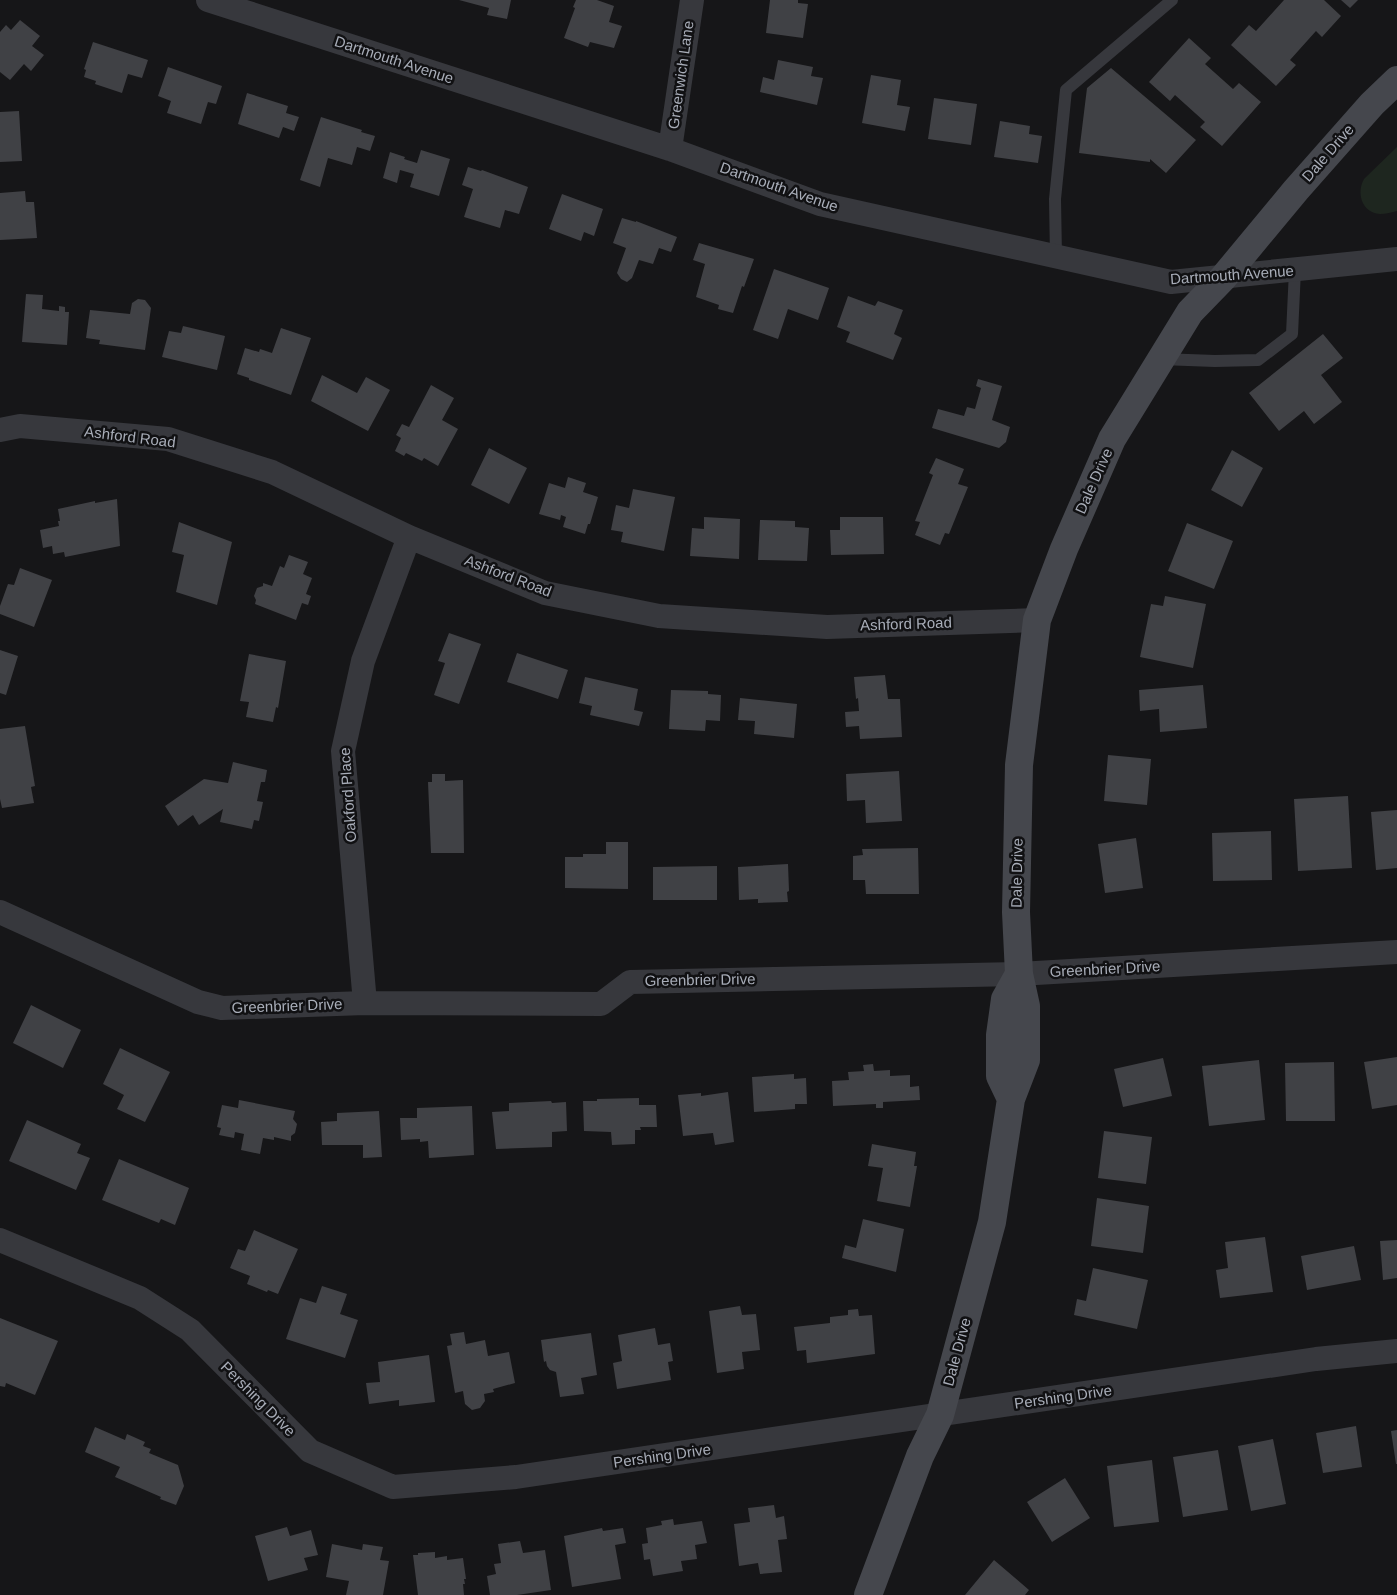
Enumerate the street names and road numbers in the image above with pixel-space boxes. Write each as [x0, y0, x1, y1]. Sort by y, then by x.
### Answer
street label: Greenwich Lane [664, 20, 697, 130]
street label: Dartmouth Avenue [333, 32, 456, 87]
street label: Dale Drive [1298, 121, 1357, 185]
street label: Dartmouth Avenue [718, 158, 841, 215]
street label: Dartmouth Avenue [1170, 262, 1294, 287]
street label: Ashford Road [83, 422, 177, 451]
street label: Dale Drive [1072, 445, 1116, 516]
street label: Ashford Road [462, 551, 554, 600]
street label: Ashford Road [860, 613, 952, 634]
street label: Oakford Place [336, 747, 359, 843]
street label: Dale Drive [1007, 838, 1026, 908]
street label: Greenbrier Drive [1049, 957, 1161, 980]
street label: Greenbrier Drive [644, 970, 756, 989]
street label: Greenbrier Drive [231, 995, 343, 1016]
street label: Dale Drive [939, 1316, 974, 1388]
street label: Pershing Drive [218, 1358, 299, 1439]
street label: Pershing Drive [1013, 1381, 1113, 1412]
street label: Pershing Drive [612, 1440, 712, 1471]

